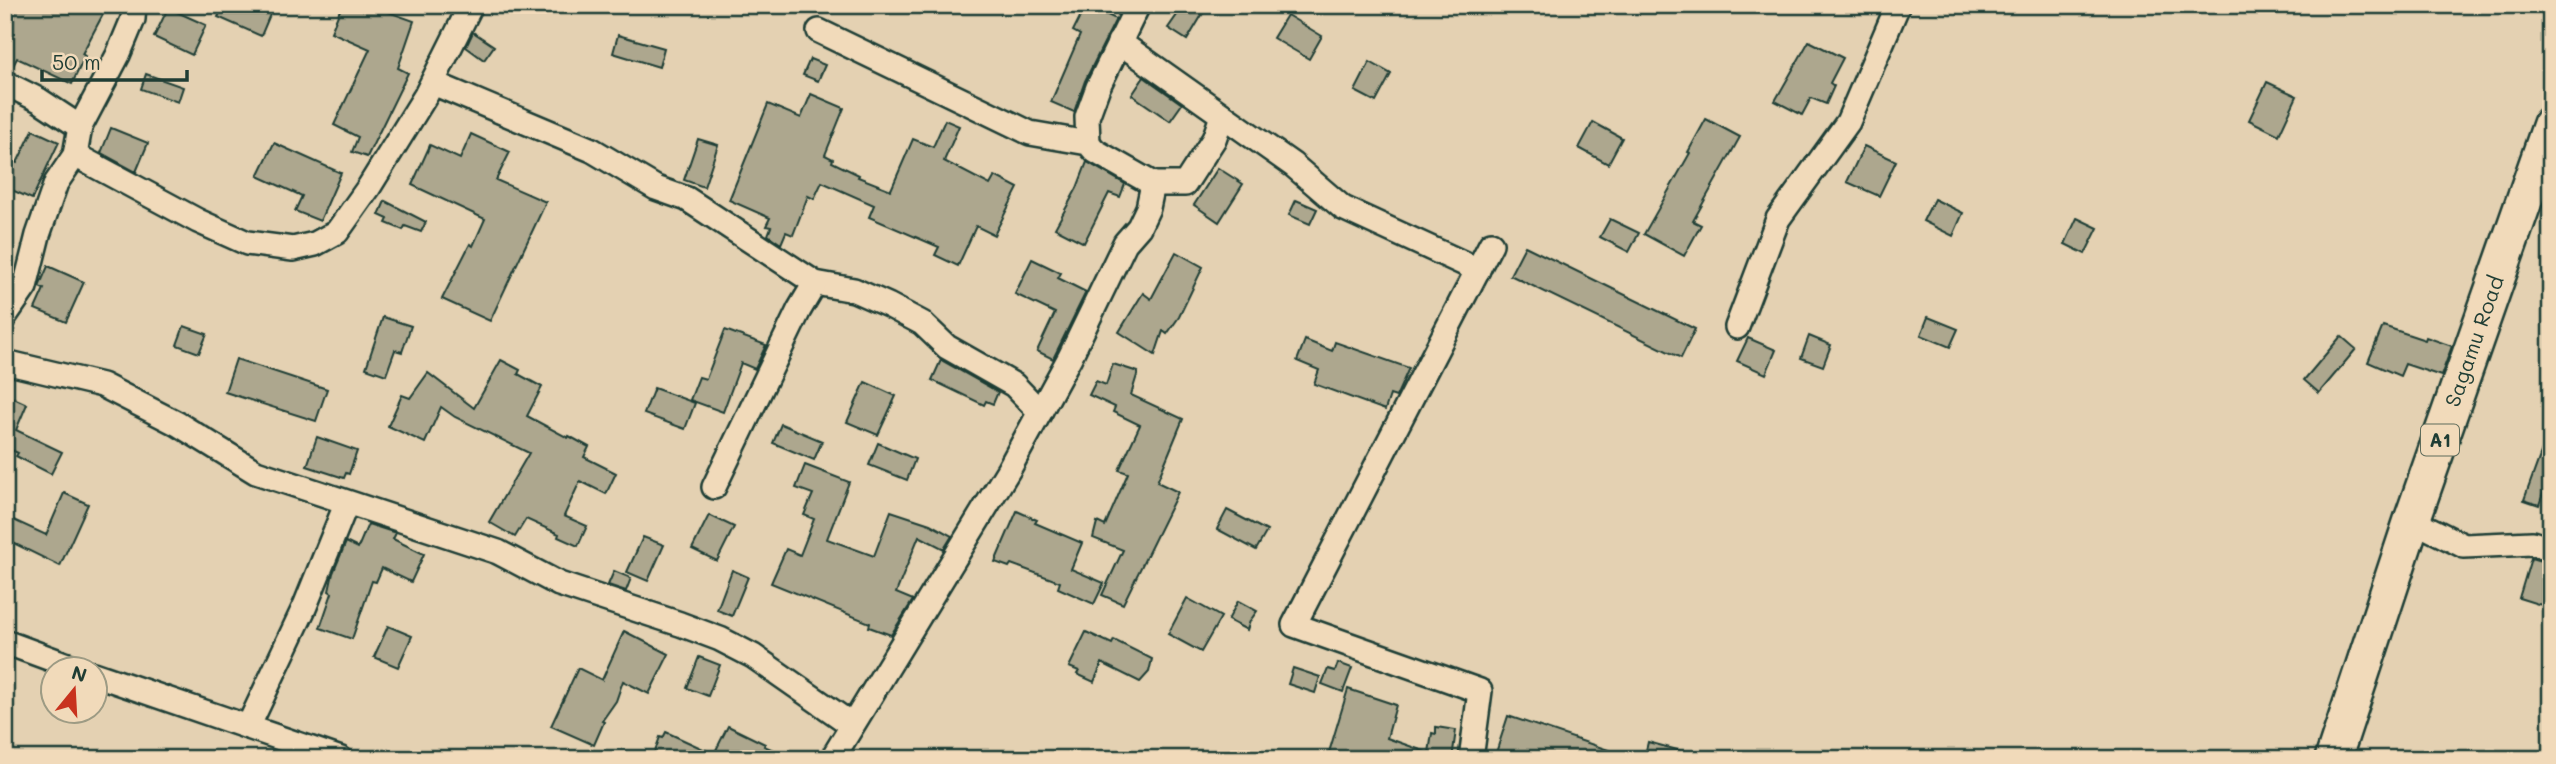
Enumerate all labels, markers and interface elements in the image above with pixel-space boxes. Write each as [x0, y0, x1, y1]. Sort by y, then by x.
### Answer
scale bar [42, 38, 187, 82]
text: 50 m [52, 48, 101, 75]
street label: Sagamu Road [2438, 272, 2509, 410]
road number: A1 [2421, 424, 2459, 456]
north arrow [38, 656, 108, 726]
text: N [69, 659, 90, 687]

